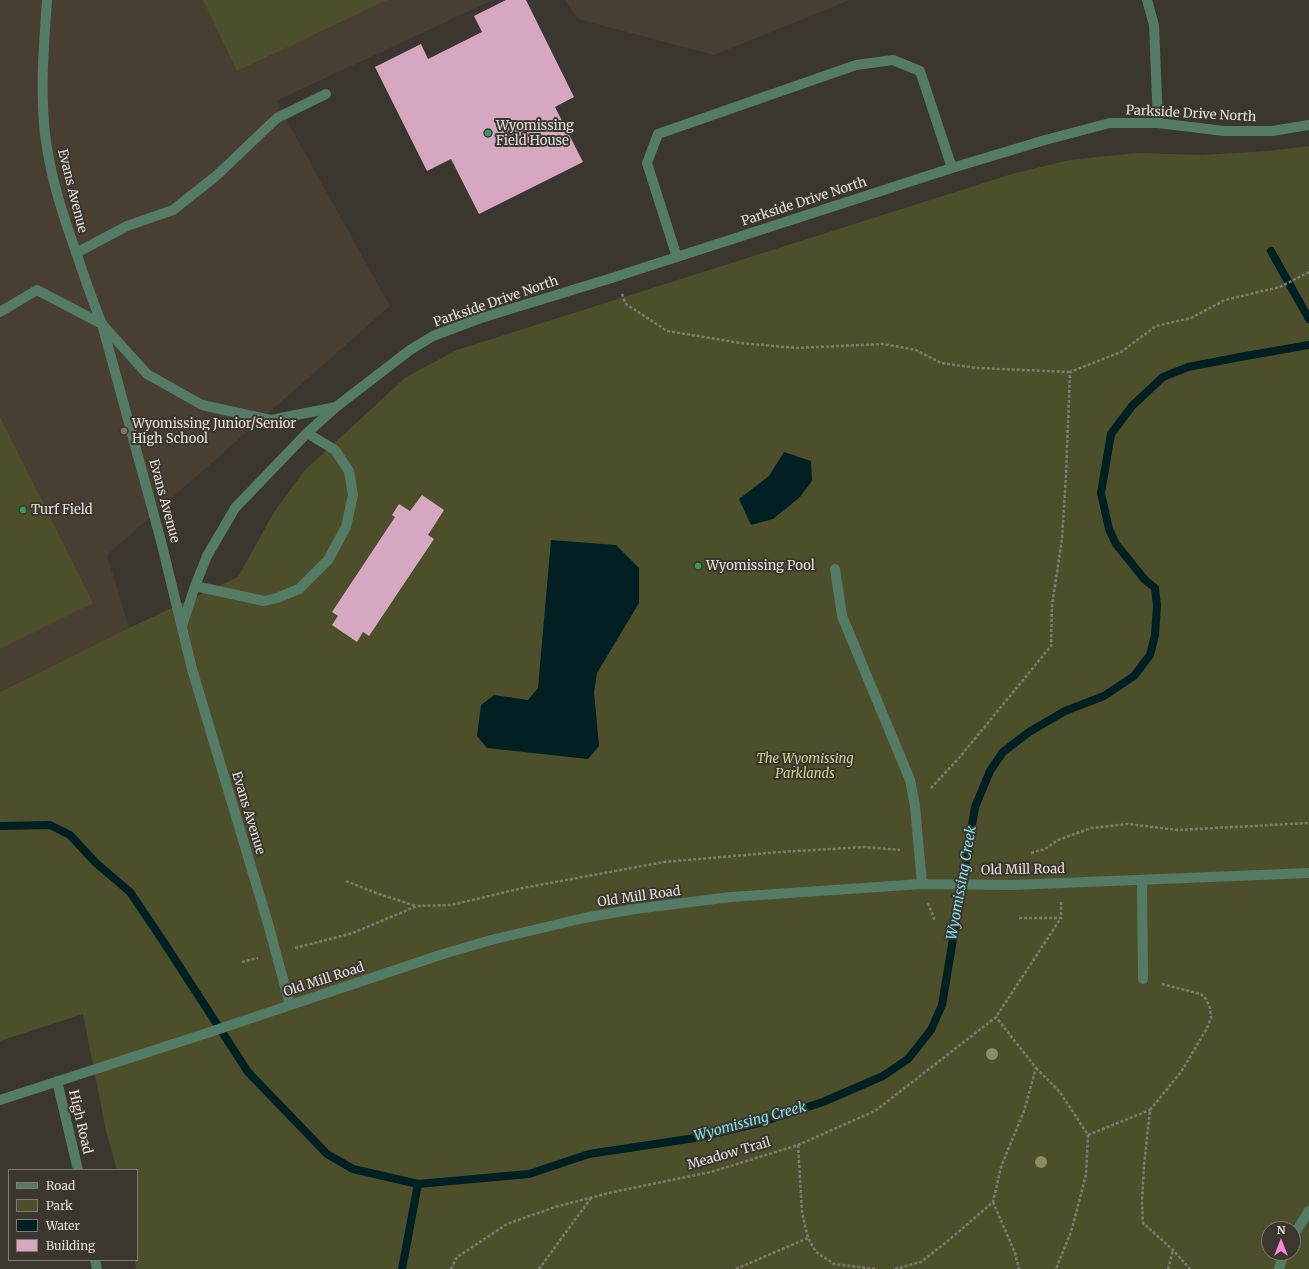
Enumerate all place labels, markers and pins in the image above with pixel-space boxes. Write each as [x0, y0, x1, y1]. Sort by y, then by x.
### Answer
place label: Wyomissing Field House [496, 118, 574, 149]
marker: Wyomissing Field House [483, 128, 493, 138]
place label: Wyomissing Junior/Senior High School [132, 416, 296, 447]
marker: Wyomissing Junior/Senior High School [119, 426, 129, 436]
place label: Turf Field [31, 502, 92, 518]
marker: Turf Field [18, 505, 28, 515]
place label: Wyomissing Pool [706, 558, 815, 574]
marker: Wyomissing Pool [693, 561, 703, 571]

